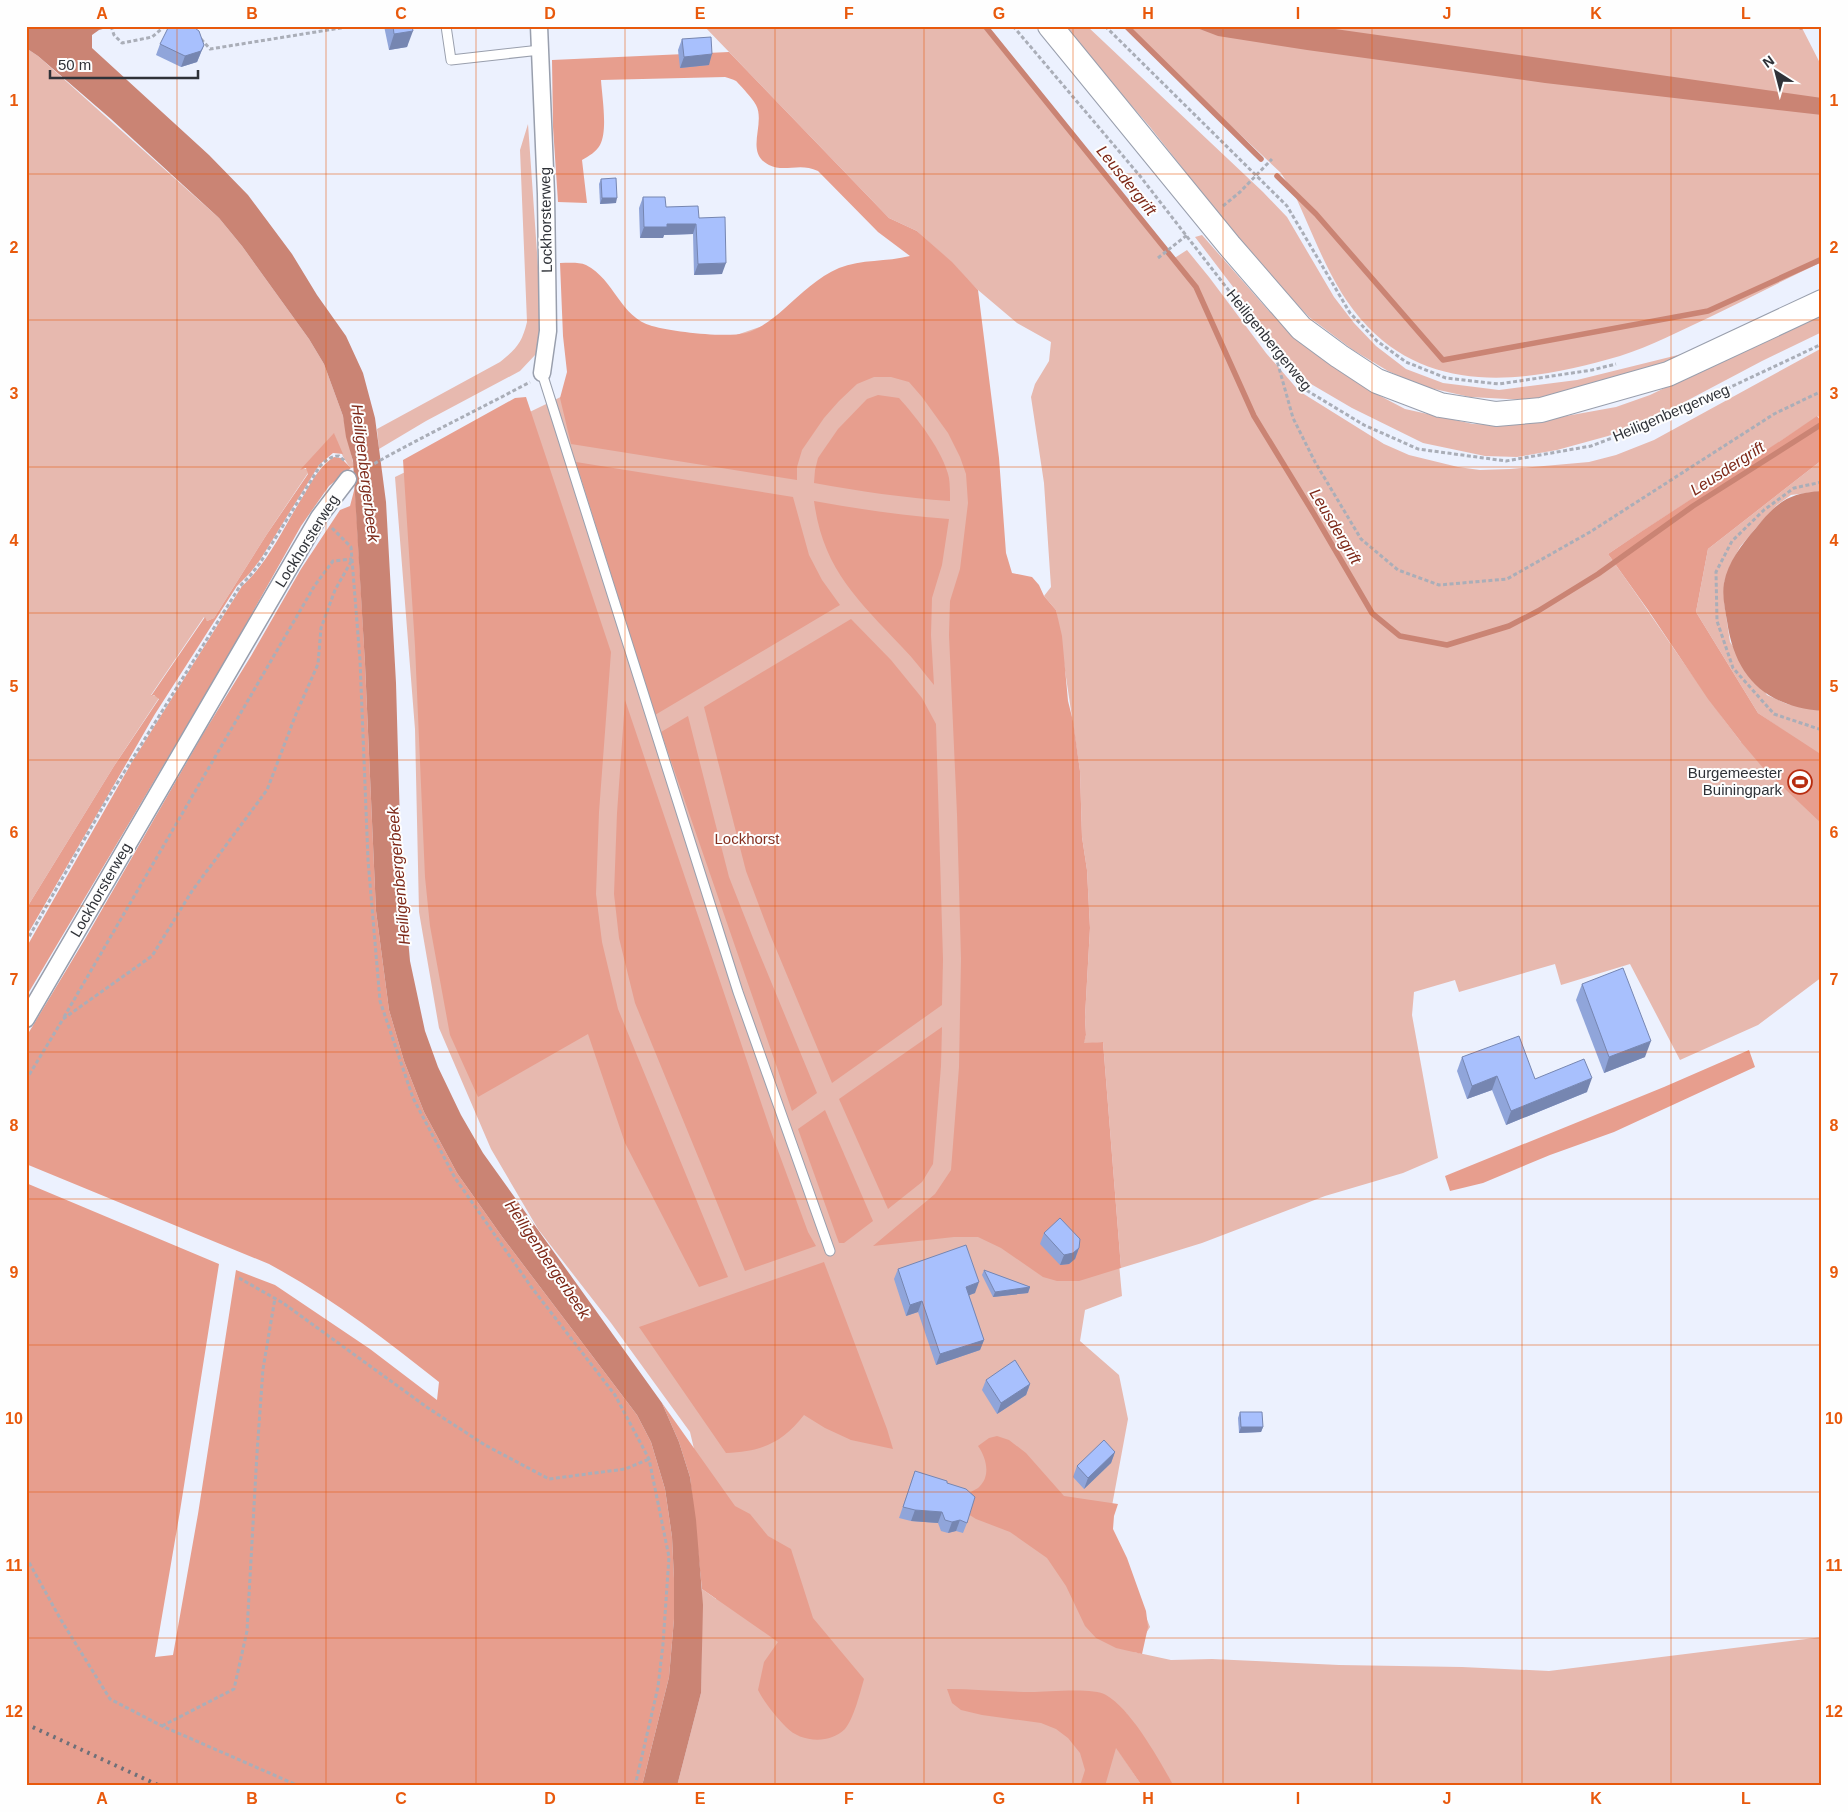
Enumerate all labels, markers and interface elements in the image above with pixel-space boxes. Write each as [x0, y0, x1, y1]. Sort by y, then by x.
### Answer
text: A [96, 5, 108, 22]
text: B [246, 5, 258, 22]
text: C [395, 5, 407, 22]
text: D [544, 5, 556, 22]
text: E [695, 5, 706, 22]
text: F [844, 5, 854, 22]
text: G [993, 5, 1005, 22]
text: H [1142, 5, 1154, 22]
text: I [1296, 5, 1300, 22]
text: J [1443, 5, 1451, 22]
text: K [1590, 5, 1602, 22]
text: L [1741, 5, 1751, 22]
scale bar [50, 48, 198, 80]
north arrow [1750, 48, 1800, 98]
text: N [1760, 52, 1777, 71]
text: 50 m [58, 56, 91, 73]
text: 1 [10, 92, 19, 109]
text: 1 [1830, 92, 1839, 109]
water label: Leusdergrift [1093, 142, 1160, 219]
street label: Lockhorsterweg [536, 167, 555, 273]
text: 2 [10, 239, 19, 256]
text: 2 [1830, 239, 1839, 256]
street label: Heiligenbergerweg [1223, 286, 1315, 394]
street label: Heiligenbergerweg [1610, 380, 1732, 445]
text: 3 [10, 385, 19, 402]
text: 3 [1830, 385, 1839, 402]
water label: Heiligenbergerbeek [349, 403, 383, 544]
water label: Leusdergrift [1687, 438, 1768, 499]
water label: Leusdergrift [1307, 486, 1365, 567]
street label: Lockhorsterweg [271, 491, 342, 590]
text: 4 [10, 532, 19, 549]
text: 4 [1830, 532, 1839, 549]
text: 5 [10, 678, 19, 695]
text: 5 [1830, 678, 1839, 695]
place label: Burgemeester Buiningpark [1688, 764, 1783, 798]
sports icon: Burgemeester Buiningpark [1787, 769, 1813, 795]
water label: Heiligenbergerbeek [384, 805, 413, 946]
text: 6 [10, 824, 19, 841]
text: 6 [1830, 824, 1839, 841]
park label: Lockhorst [714, 830, 780, 847]
street label: Lockhorsterweg [67, 840, 134, 940]
text: 7 [10, 971, 19, 988]
text: 7 [1830, 971, 1839, 988]
text: 8 [10, 1117, 19, 1134]
text: 8 [1830, 1117, 1839, 1134]
water label: Heiligenbergerbeek [502, 1197, 594, 1322]
text: 9 [10, 1264, 19, 1281]
text: 9 [1830, 1264, 1839, 1281]
text: 10 [5, 1410, 23, 1427]
text: 10 [1825, 1410, 1843, 1427]
text: 11 [6, 1557, 23, 1574]
text: 11 [1826, 1557, 1843, 1574]
text: 12 [5, 1703, 23, 1720]
text: 12 [1825, 1703, 1843, 1720]
text: A [96, 1790, 108, 1807]
text: B [246, 1790, 258, 1807]
text: C [395, 1790, 407, 1807]
text: D [544, 1790, 556, 1807]
text: E [695, 1790, 706, 1807]
text: F [844, 1790, 854, 1807]
text: G [993, 1790, 1005, 1807]
text: H [1142, 1790, 1154, 1807]
text: I [1296, 1790, 1300, 1807]
text: J [1443, 1790, 1451, 1807]
text: K [1590, 1790, 1602, 1807]
text: L [1741, 1790, 1751, 1807]

